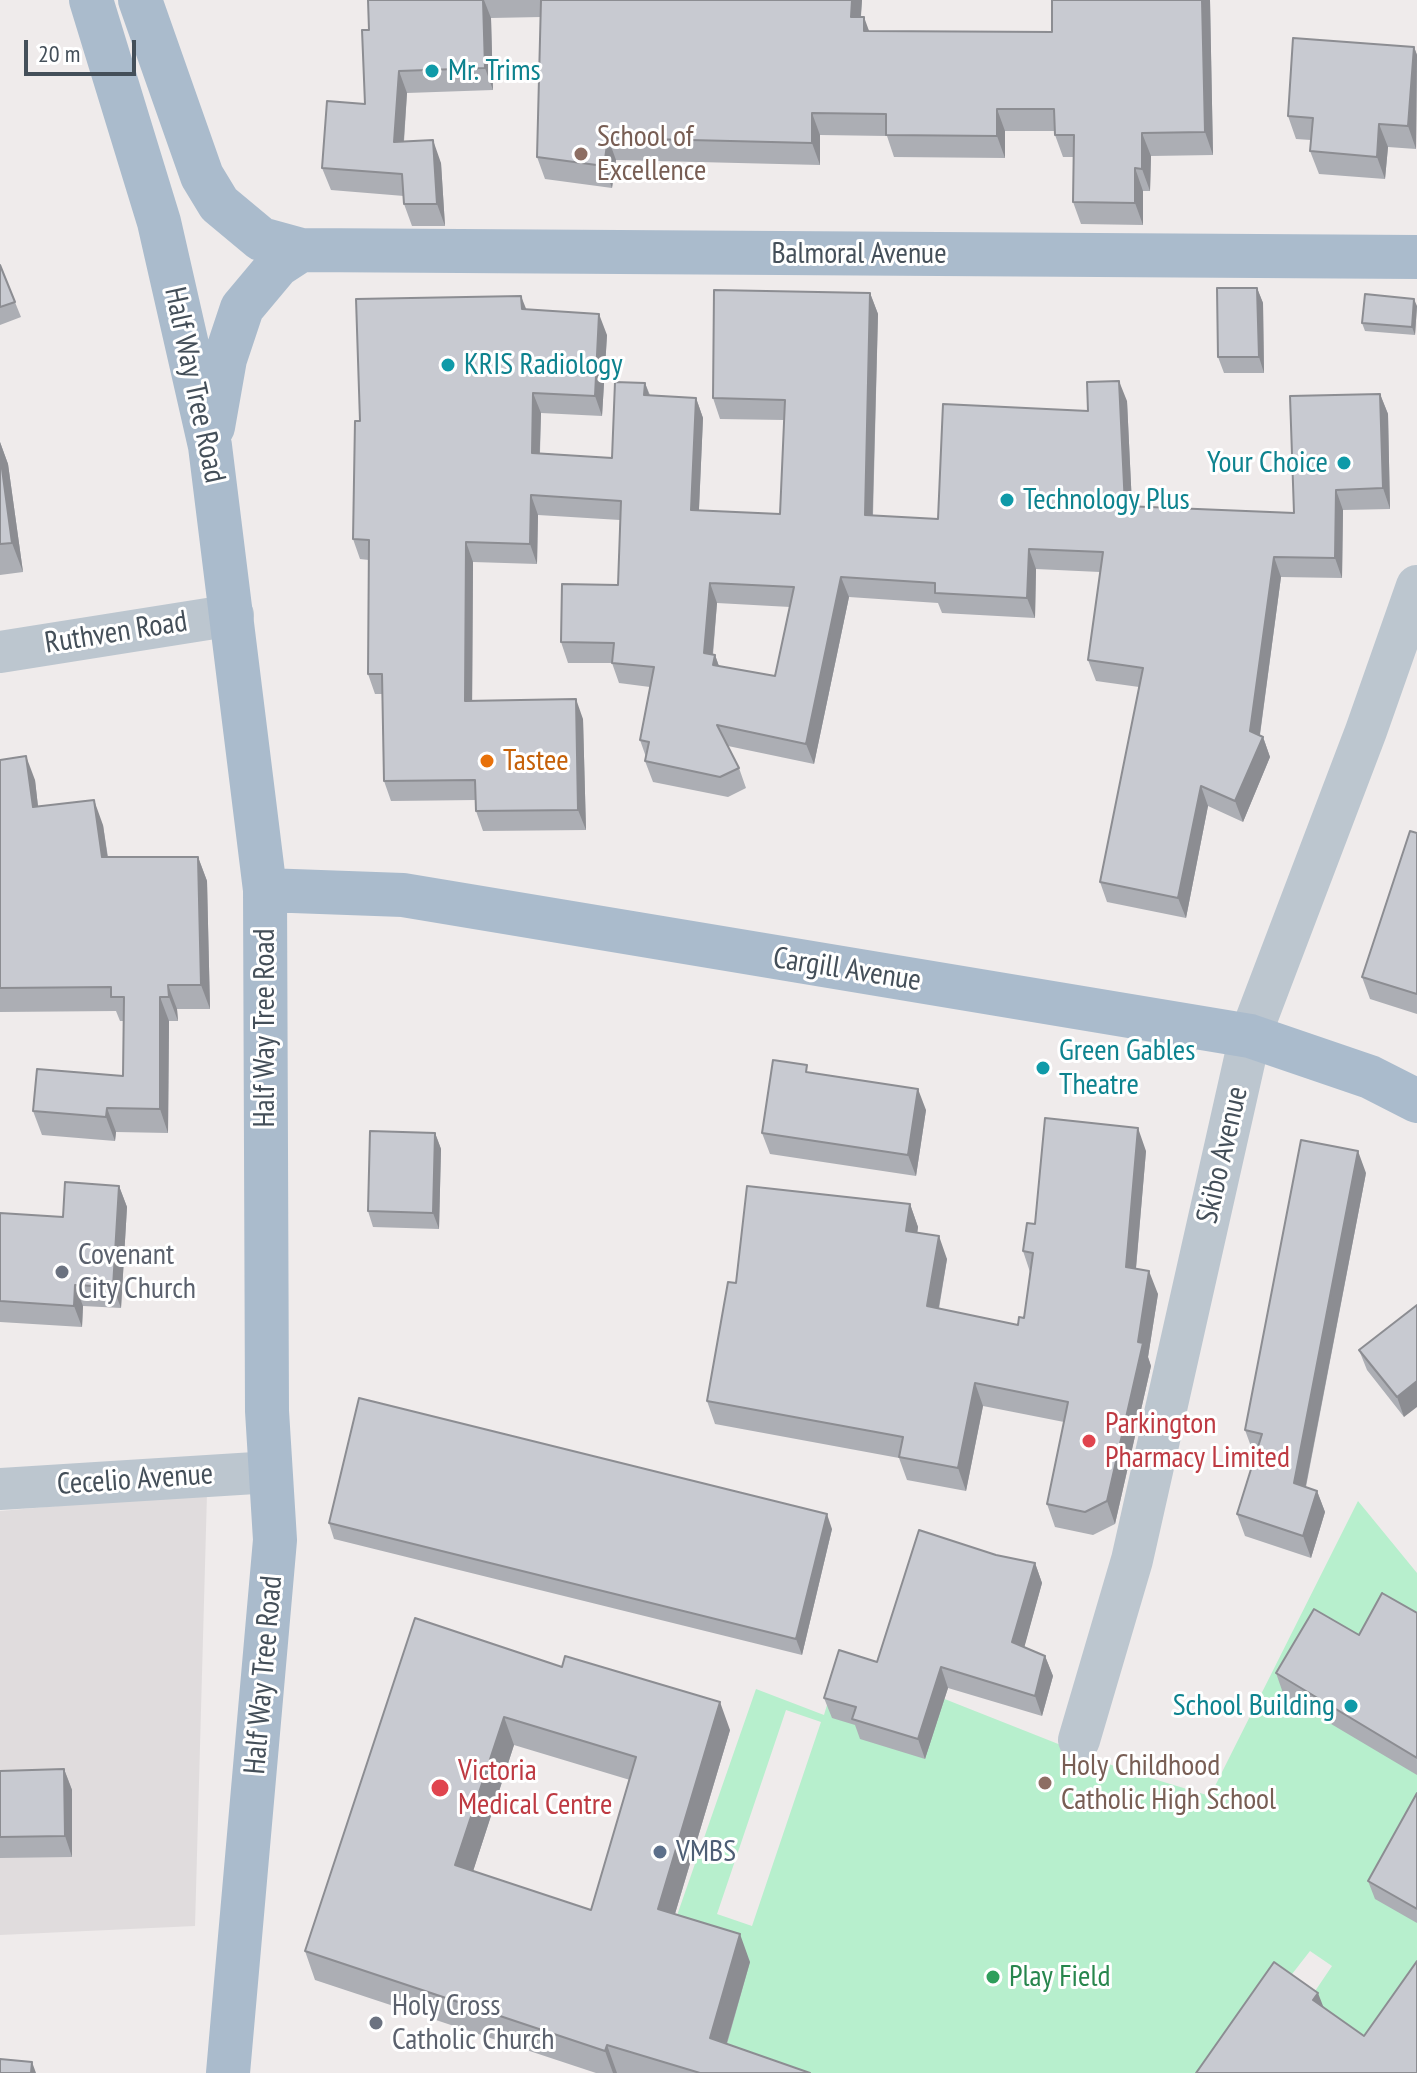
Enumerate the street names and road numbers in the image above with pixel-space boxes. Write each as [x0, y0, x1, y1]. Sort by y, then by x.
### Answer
street label: Balmoral Avenue [771, 236, 947, 272]
street label: Half Way Tree Road [156, 284, 232, 486]
street label: Ruthven Road [42, 604, 190, 662]
street label: Half Way Tree Road [247, 928, 283, 1128]
street label: Cargill Avenue [770, 941, 924, 999]
street label: Skibo Avenue [1190, 1083, 1256, 1227]
street label: Cecelio Avenue [56, 1457, 214, 1503]
street label: Half Way Tree Road [237, 1574, 291, 1776]

